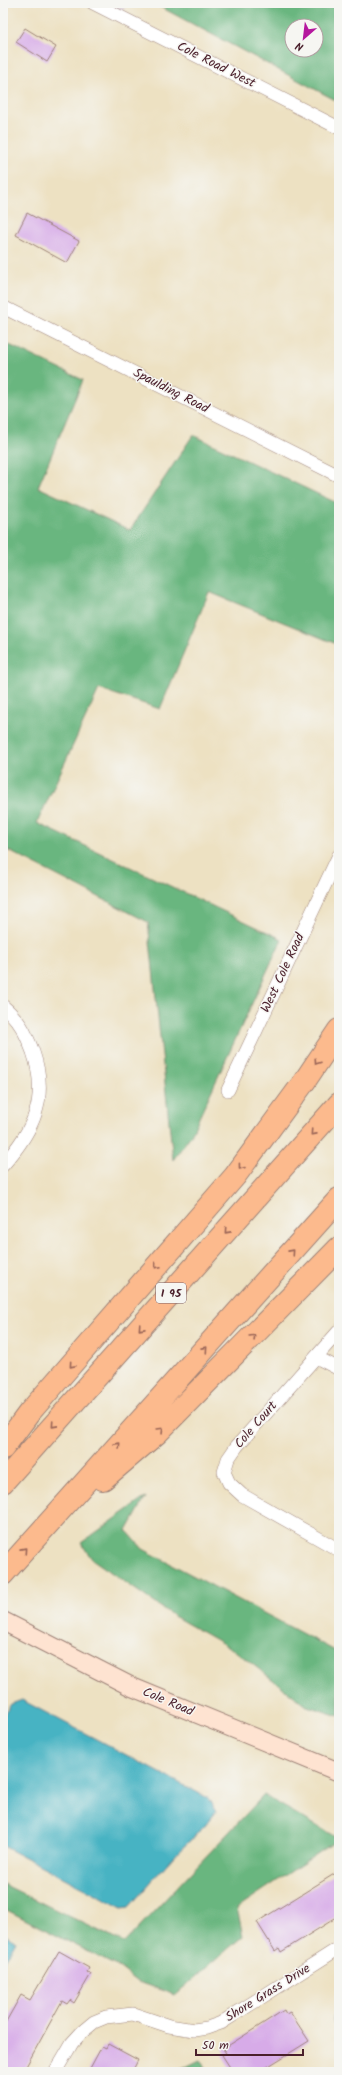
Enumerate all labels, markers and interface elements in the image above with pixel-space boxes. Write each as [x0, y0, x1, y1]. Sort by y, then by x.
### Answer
north arrow [284, 18, 324, 58]
street label: Cole Road West [173, 36, 260, 94]
text: N [292, 36, 307, 56]
street label: Spaulding Road [129, 363, 213, 419]
street label: West Cole Road [255, 929, 311, 1016]
one-way arrow [315, 1058, 322, 1065]
one-way arrow [311, 1129, 318, 1136]
one-way arrow [239, 1163, 246, 1170]
one-way arrow [224, 1226, 231, 1233]
one-way arrow [287, 1249, 294, 1257]
one-way arrow [154, 1261, 161, 1269]
road number: I 95 [156, 1283, 186, 1303]
one-way arrow [138, 1323, 145, 1331]
one-way arrow [248, 1334, 256, 1342]
one-way arrow [200, 1346, 207, 1353]
one-way arrow [69, 1360, 76, 1367]
street label: Cole Court [229, 1396, 283, 1453]
one-way arrow [51, 1420, 59, 1428]
one-way arrow [156, 1427, 164, 1435]
one-way arrow [113, 1443, 120, 1450]
one-way arrow [19, 1547, 27, 1555]
street label: Cole Road [139, 1682, 197, 1722]
street label: Shore Grass Drive [221, 1958, 315, 2028]
scale bar [196, 2031, 303, 2057]
text: 50 m [202, 2036, 229, 2055]

